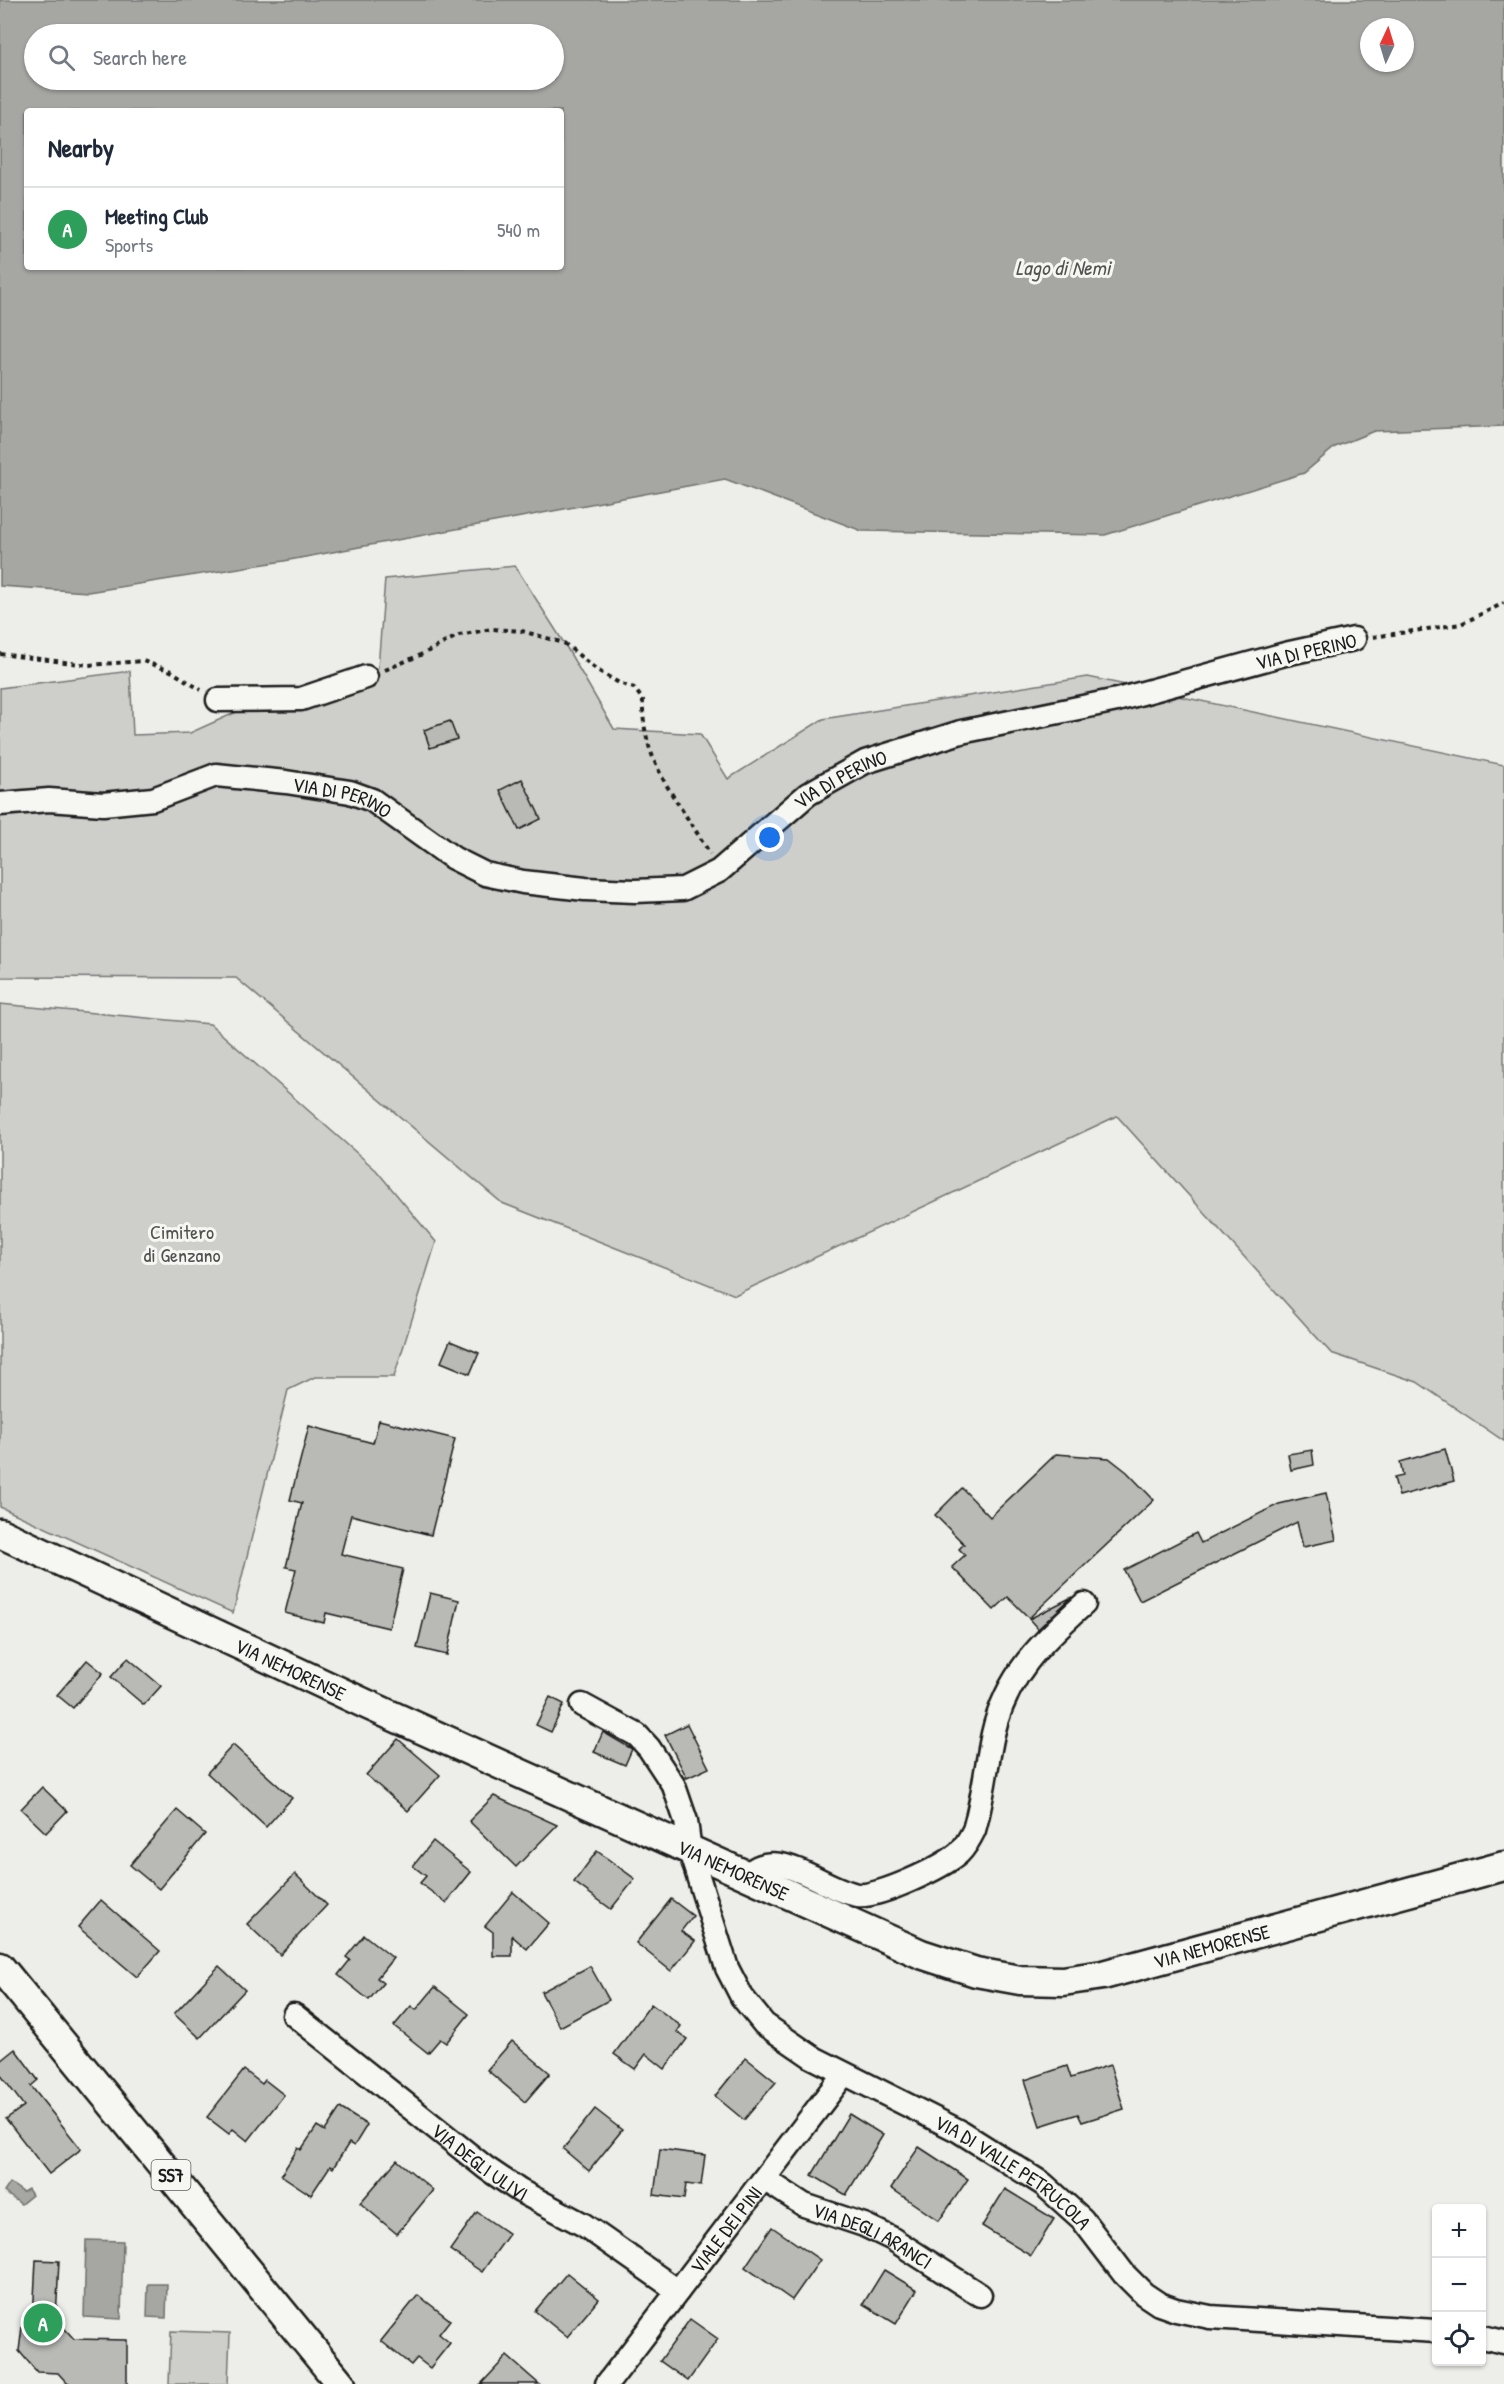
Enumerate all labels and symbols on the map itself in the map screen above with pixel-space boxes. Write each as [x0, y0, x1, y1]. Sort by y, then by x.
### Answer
north arrow [1360, 18, 1414, 72]
water label: Lago di Nemi [1016, 253, 1113, 282]
street label: VIA DI PERINO [1253, 626, 1359, 676]
street label: VIA DI PERINO [787, 743, 890, 815]
street label: VIA DI PERINO [291, 770, 398, 824]
your location [755, 823, 784, 852]
park label: Cimitero di Genzano [144, 1218, 220, 1268]
street label: VIA NEMORENSE [231, 1631, 351, 1706]
street label: VIA NEMORENSE [673, 1833, 794, 1906]
street label: VIA NEMORENSE [1150, 1917, 1273, 1974]
street label: VIA DI VALLE PETRUCOLA [931, 2108, 1098, 2235]
street label: VIA DEGLI ULIVI [426, 2117, 533, 2206]
road number: SS7 [152, 2160, 190, 2190]
street label: VIALE DEI PINI [683, 2180, 768, 2279]
street label: VIA DEGLI ARANCI [810, 2195, 938, 2275]
pin: A [24, 2300, 63, 2346]

